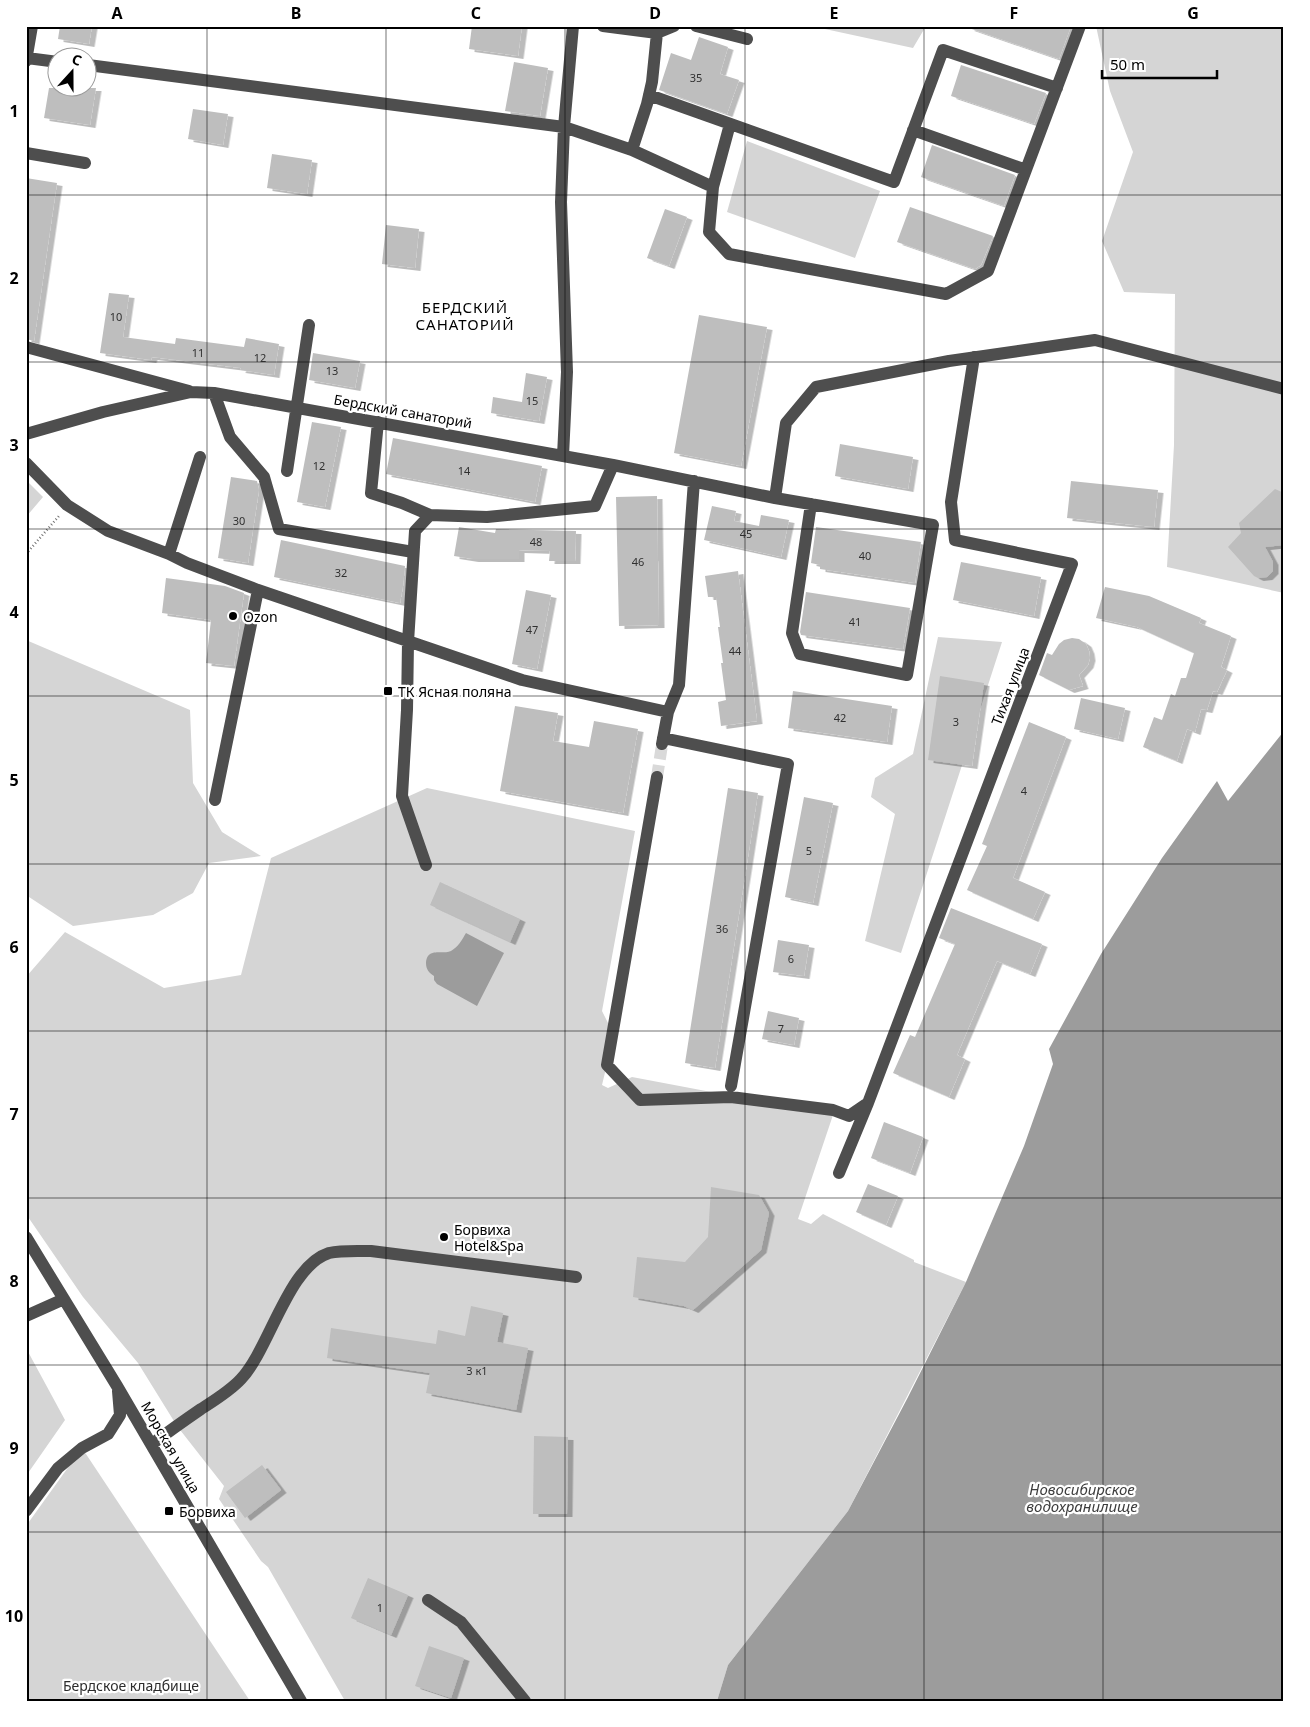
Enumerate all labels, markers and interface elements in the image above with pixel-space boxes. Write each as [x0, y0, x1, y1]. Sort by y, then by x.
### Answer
text: A [111, 2, 123, 24]
text: B [291, 2, 301, 24]
text: C [471, 2, 481, 24]
text: D [649, 2, 661, 24]
text: E [830, 2, 839, 24]
text: F [1010, 2, 1018, 24]
text: G [1187, 2, 1199, 24]
north arrow [48, 48, 98, 98]
scale bar [1102, 48, 1218, 80]
text: С [69, 49, 84, 70]
text: 50 m [1110, 54, 1145, 74]
house number: 35 [690, 70, 702, 85]
text: 1 [9, 100, 19, 122]
text: 2 [9, 267, 19, 289]
district label: БЕРДСКИЙ САНАТОРИЙ [415, 297, 515, 334]
house number: 10 [110, 309, 122, 324]
house number: 11 [192, 345, 204, 360]
house number: 12 [254, 350, 266, 365]
house number: 13 [326, 363, 338, 378]
street label: Бердский санаторий [332, 389, 474, 433]
house number: 15 [526, 393, 538, 408]
text: 3 [9, 434, 19, 456]
house number: 12 [313, 458, 325, 473]
house number: 14 [458, 463, 471, 478]
house number: 30 [233, 513, 245, 528]
house number: 45 [740, 526, 752, 541]
house number: 48 [530, 534, 542, 549]
house number: 40 [859, 548, 871, 563]
house number: 46 [632, 554, 644, 569]
house number: 32 [335, 565, 347, 580]
text: 4 [9, 601, 19, 623]
place label: Ozon [243, 607, 278, 626]
marker: Ozon [227, 610, 239, 622]
house number: 41 [849, 614, 861, 629]
house number: 47 [526, 622, 538, 637]
house number: 44 [729, 643, 742, 658]
street label: Тихая улица [986, 644, 1034, 728]
place label: ТК Ясная поляна [398, 682, 512, 701]
marker: ТК Ясная поляна [382, 685, 394, 697]
house number: 42 [834, 710, 846, 725]
house number: 3 [953, 714, 959, 729]
text: 5 [9, 769, 19, 791]
house number: 4 [1021, 783, 1028, 798]
house number: 5 [806, 843, 812, 858]
house number: 36 [716, 921, 728, 936]
text: 6 [9, 936, 19, 958]
house number: 6 [788, 951, 794, 966]
house number: 7 [778, 1021, 784, 1036]
text: 7 [9, 1103, 19, 1125]
place label: Борвиха Hotel&Spa [454, 1220, 524, 1255]
marker: Борвиха Hotel&Spa [438, 1231, 450, 1243]
text: 8 [9, 1270, 19, 1292]
house number: 3 к1 [466, 1363, 488, 1378]
street label: Морская улица [137, 1398, 205, 1496]
text: 9 [9, 1437, 19, 1459]
water label: Новосибирское водохранилище [1026, 1479, 1138, 1516]
place label: Борвиха [179, 1502, 236, 1521]
marker: Борвиха [163, 1505, 175, 1517]
house number: 1 [377, 1600, 383, 1615]
text: 10 [5, 1605, 23, 1627]
park label: Бердское кладбище [63, 1676, 199, 1695]

